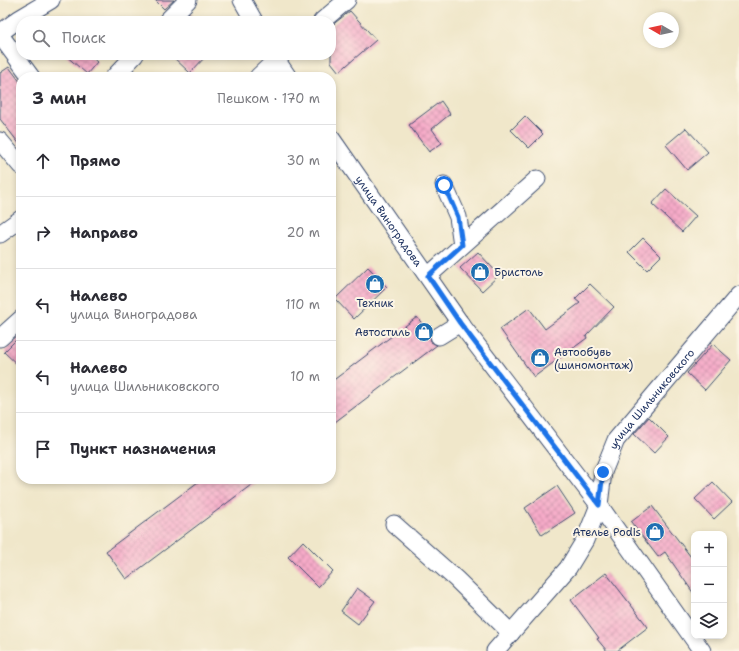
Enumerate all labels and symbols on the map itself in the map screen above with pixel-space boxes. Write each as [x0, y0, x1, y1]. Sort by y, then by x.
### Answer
north arrow [643, 12, 679, 48]
street label: улица Виноградова [351, 173, 425, 270]
route start [435, 176, 453, 194]
shop icon: Бристоль [469, 261, 491, 283]
place label: Бристоль [494, 265, 544, 280]
shop icon: Техник [364, 273, 386, 295]
place label: Техник [357, 296, 394, 311]
shop icon: Автостиль [413, 321, 435, 343]
place label: Автостиль [355, 325, 410, 340]
place label: Автообувь (шиномонтаж) [554, 345, 633, 373]
street label: улица Шильниковского [606, 346, 698, 451]
shop icon: Автообувь (шиномонтаж) [529, 347, 551, 369]
route end [594, 463, 612, 481]
shop icon: Ателье Podis [644, 521, 666, 543]
place label: Ателье Podis [572, 525, 641, 540]

